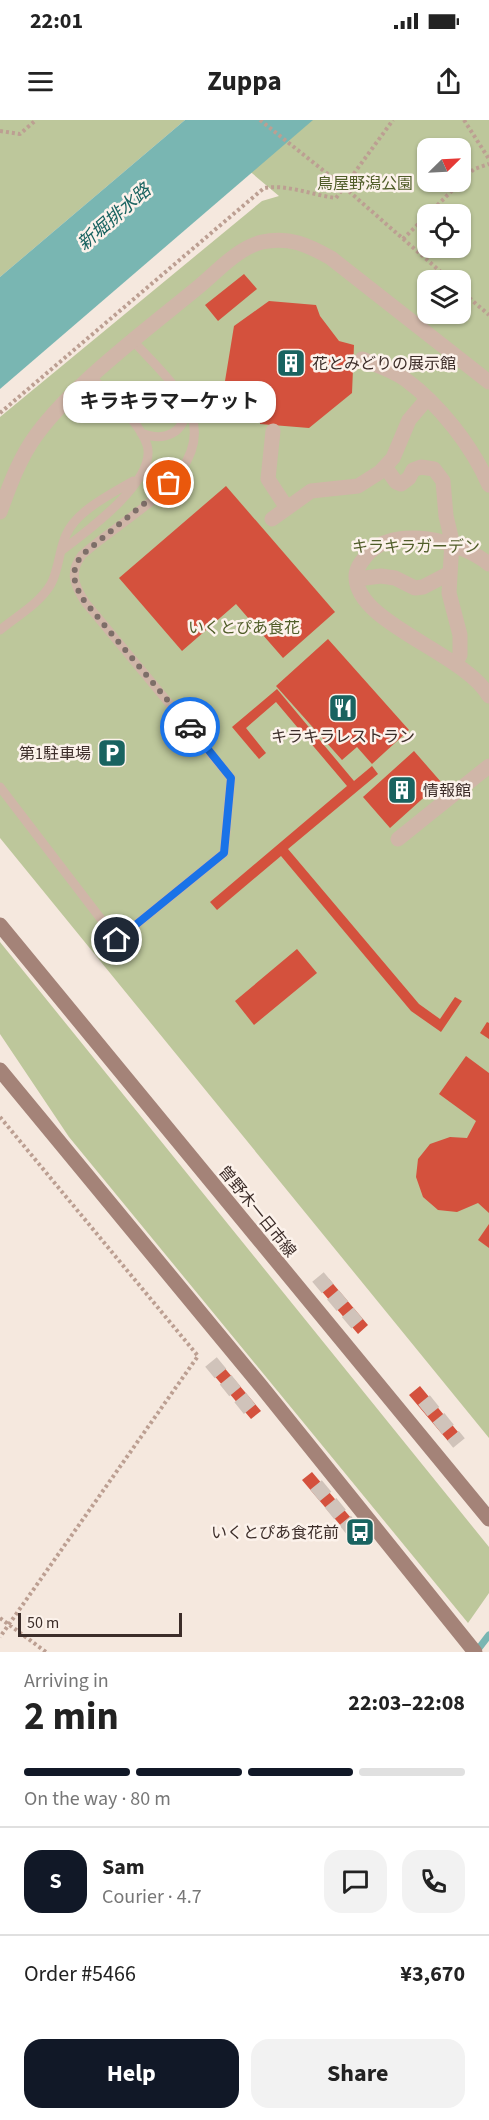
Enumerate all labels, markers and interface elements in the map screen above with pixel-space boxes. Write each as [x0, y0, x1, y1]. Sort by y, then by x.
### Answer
text: 22:01 [30, 5, 83, 37]
text: Zuppa [207, 62, 282, 101]
icon: menu [24, 65, 57, 98]
icon: share [432, 65, 465, 98]
north arrow [417, 138, 471, 192]
map controls [417, 138, 471, 324]
park label: 鳥屋野潟公園 [317, 173, 413, 195]
water label: 新堀排水路 [72, 177, 158, 256]
button: locate [417, 204, 471, 258]
button: layers [417, 270, 471, 324]
building icon: 花とみどりの展示館 [275, 347, 307, 379]
place label: 花とみどりの展示館 [312, 353, 456, 375]
callout: キラキラマーケット [63, 381, 276, 423]
text: キラキラマーケット [80, 388, 260, 416]
pin [143, 457, 194, 508]
icon: bag [152, 466, 185, 499]
park label: キラキラガーデン [352, 536, 480, 558]
park label: いくとぴあ食花 [188, 617, 300, 639]
restaurant icon: キラキラレストラン [327, 692, 359, 724]
courier [160, 697, 220, 757]
icon: car [174, 711, 207, 744]
place label: キラキラレストラン [271, 726, 415, 748]
parking icon: 第1駐車場 [96, 737, 128, 769]
place label: 第1駐車場 [19, 743, 91, 765]
building icon: 情報館 [386, 774, 418, 806]
place label: 情報館 [423, 780, 471, 802]
pin [91, 914, 142, 965]
icon: home [100, 923, 133, 956]
street label: 曽野木一日市線 [213, 1161, 301, 1262]
bus stop icon: いくとぴあ食花前 [344, 1516, 376, 1548]
place label: いくとぴあ食花前 [211, 1522, 339, 1544]
scale bar [18, 1610, 182, 1638]
text: 50 m [27, 1612, 59, 1634]
text: Arriving in [24, 1667, 109, 1695]
text: 22:03–22:08 [348, 1687, 465, 1719]
text: 2 min [24, 1689, 119, 1745]
text: On the way · 80 m [24, 1785, 171, 1813]
button: chat [324, 1850, 387, 1913]
button: phone [402, 1850, 465, 1913]
text: Sam [102, 1851, 145, 1883]
text: S [49, 1865, 62, 1897]
text: Courier · 4.7 [102, 1883, 202, 1911]
text: Order #5466 [24, 1958, 136, 1990]
text: ¥3,670 [400, 1958, 465, 1990]
button: Help [24, 2039, 239, 2108]
button: Share [251, 2039, 465, 2108]

